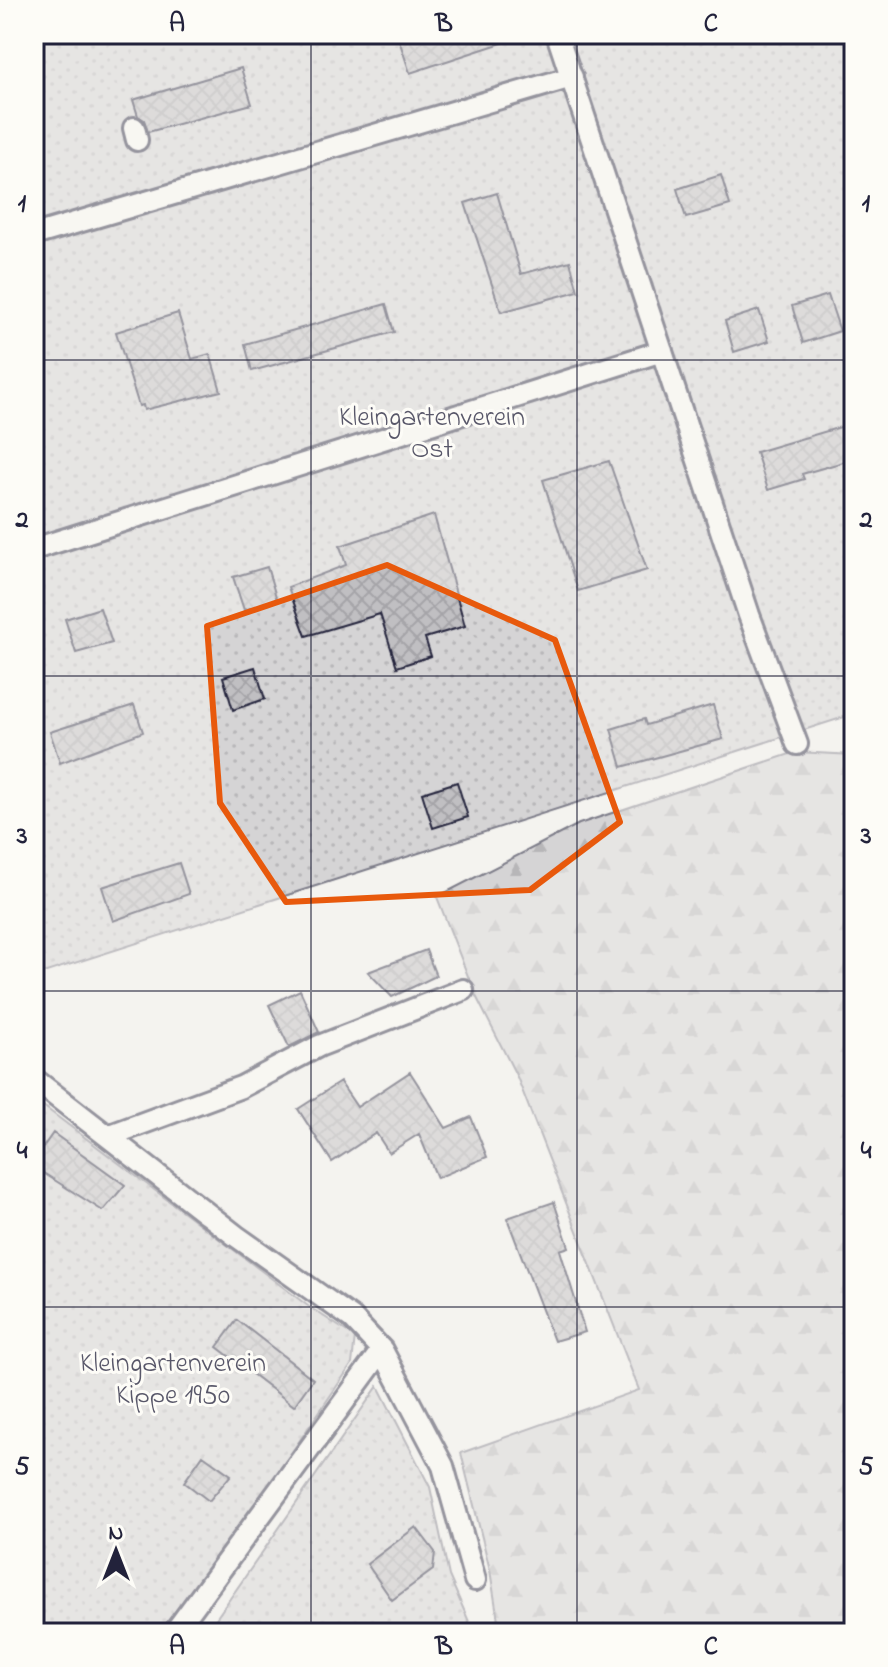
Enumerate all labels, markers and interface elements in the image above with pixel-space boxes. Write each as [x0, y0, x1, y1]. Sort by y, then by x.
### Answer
text: A [169, 6, 185, 44]
text: B [434, 6, 453, 44]
text: C [704, 6, 718, 44]
text: 1 [18, 186, 27, 224]
text: 1 [862, 186, 871, 224]
park label: Kleingartenverein Ost [339, 398, 525, 471]
text: 2 [15, 502, 29, 540]
text: 2 [859, 502, 873, 540]
text: 3 [16, 818, 28, 856]
text: 3 [860, 818, 872, 856]
text: 4 [17, 1133, 28, 1171]
text: 4 [861, 1133, 872, 1171]
park label: Kleingartenverein Kippe 1950 [80, 1344, 266, 1417]
text: 5 [15, 1449, 30, 1487]
text: 5 [859, 1449, 874, 1487]
north arrow [76, 1511, 156, 1591]
text: N [109, 1518, 123, 1550]
text: A [169, 1629, 185, 1667]
text: B [434, 1629, 453, 1667]
text: C [704, 1629, 718, 1667]

